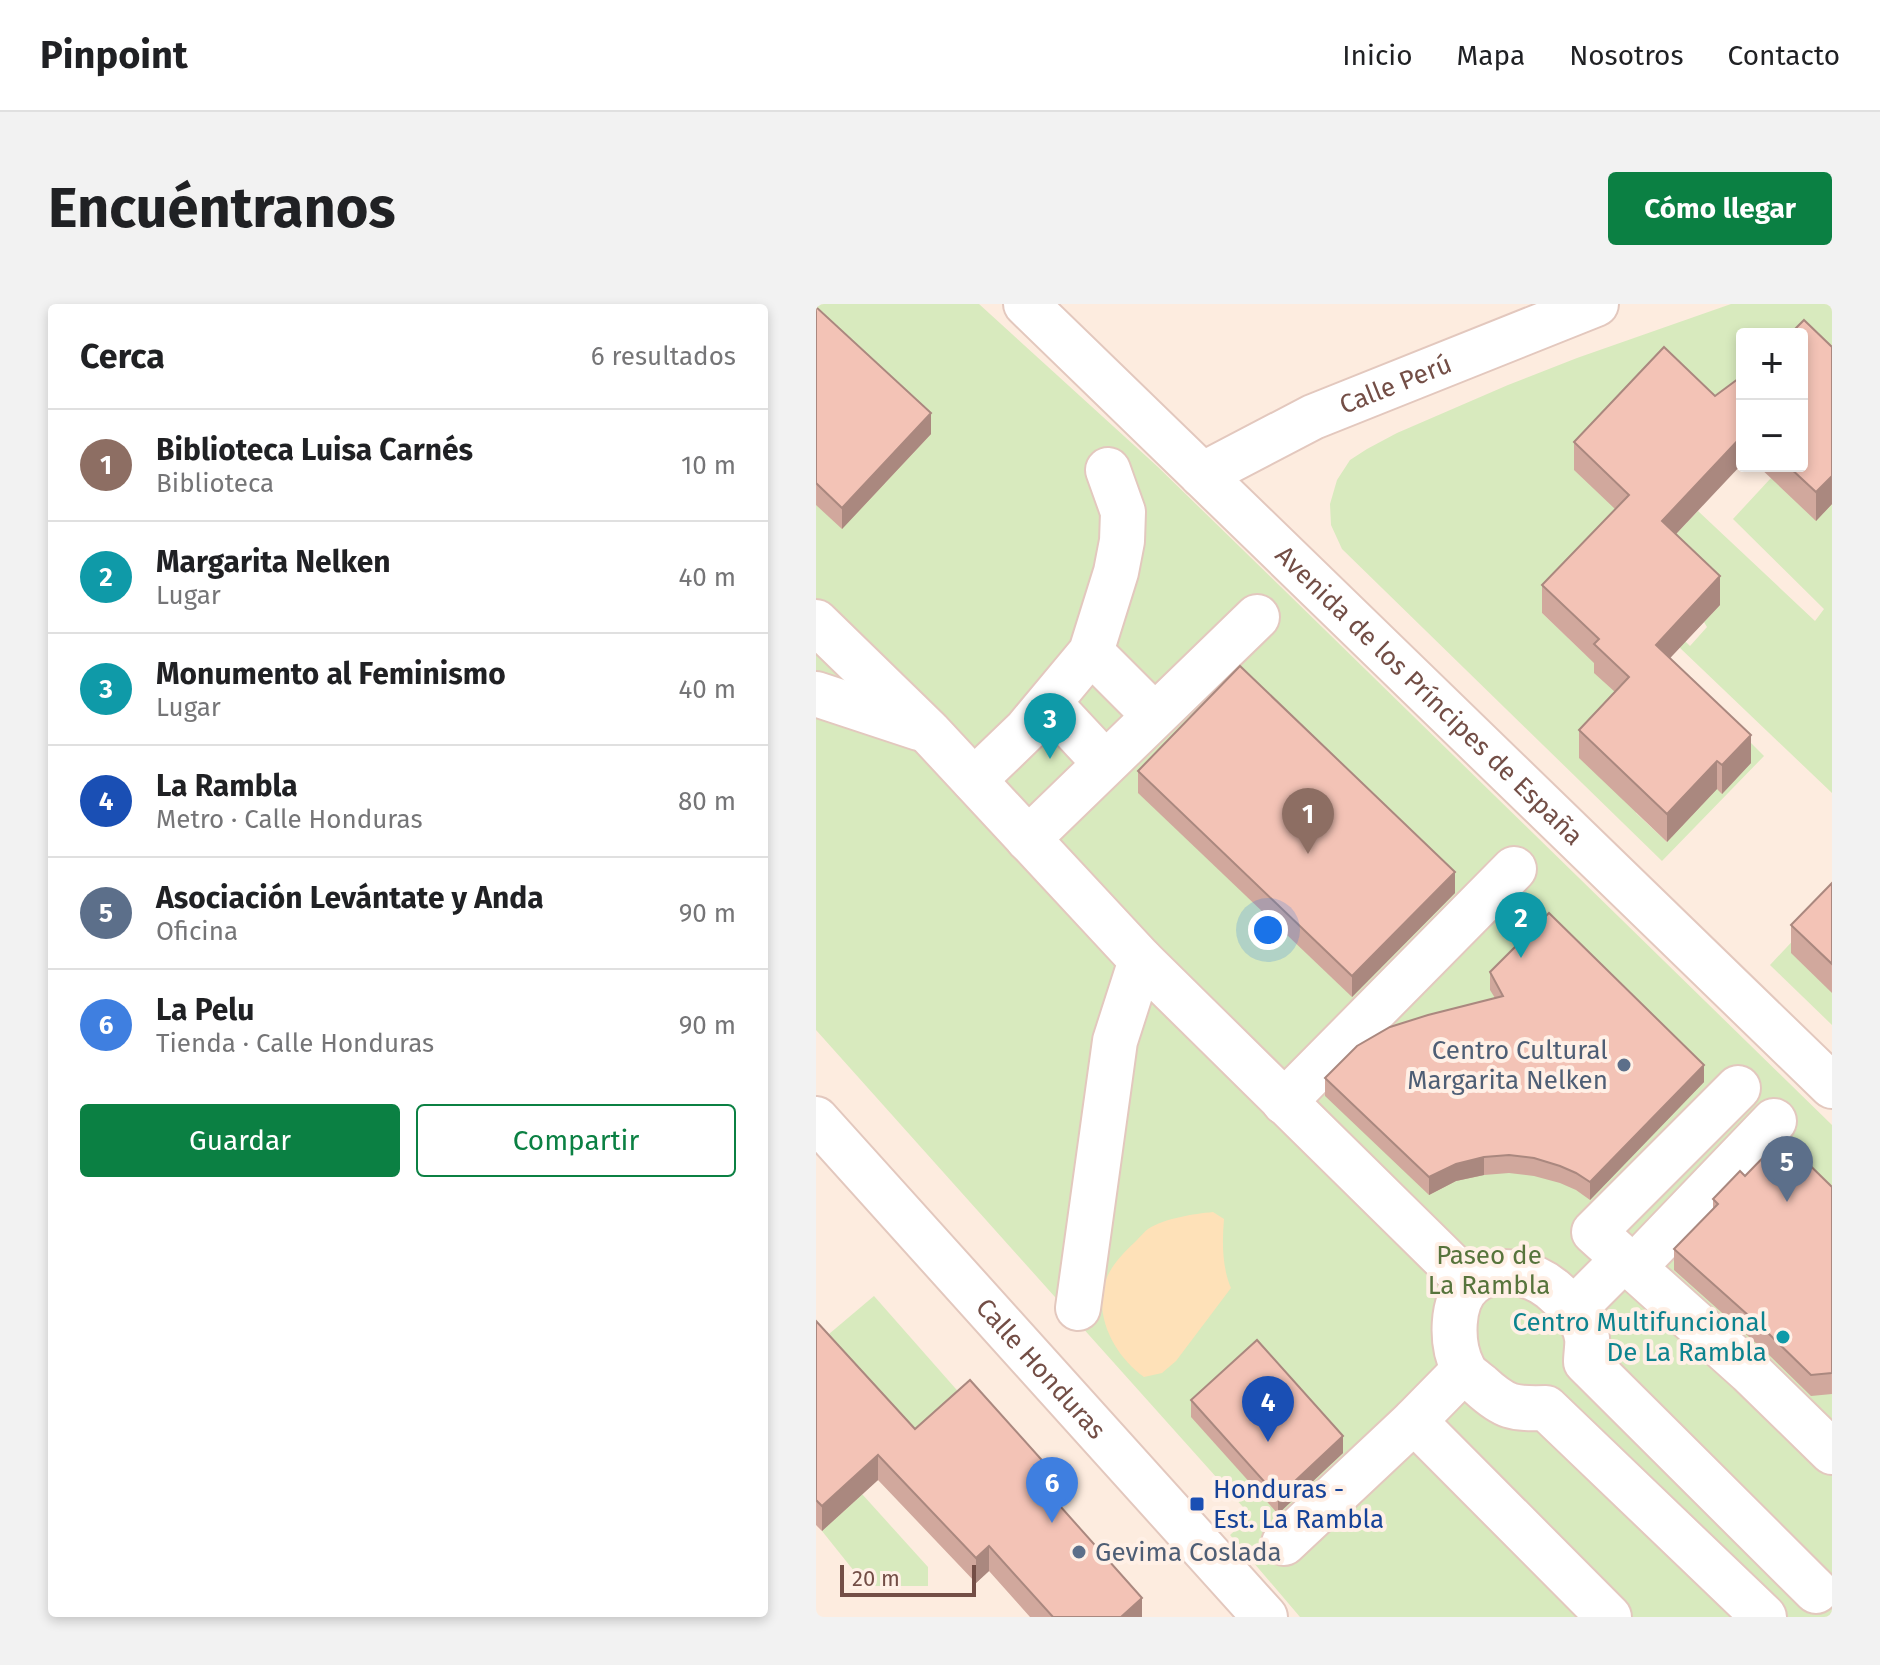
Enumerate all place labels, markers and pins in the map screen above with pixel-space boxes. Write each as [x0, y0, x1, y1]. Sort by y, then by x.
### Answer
pin: 3 [1024, 693, 1076, 759]
pin: 1 [1282, 788, 1334, 854]
pin: 2 [1495, 892, 1547, 958]
place label: Centro Cultural Margarita Nelken [1407, 1035, 1608, 1096]
marker: Centro Cultural Margarita Nelken [1615, 1056, 1633, 1074]
pin: 5 [1761, 1136, 1813, 1202]
place label: Centro Multifuncional De La Rambla [1512, 1307, 1767, 1368]
marker: Centro Multifuncional De La Rambla [1774, 1328, 1792, 1346]
pin: 4 [1242, 1376, 1294, 1442]
pin: 6 [1026, 1457, 1078, 1523]
place label: Honduras - Est. La Rambla [1213, 1474, 1384, 1535]
marker: Honduras - Est. La Rambla [1188, 1495, 1206, 1513]
place label: Gevima Coslada [1095, 1537, 1282, 1568]
marker: Gevima Coslada [1070, 1543, 1088, 1561]

